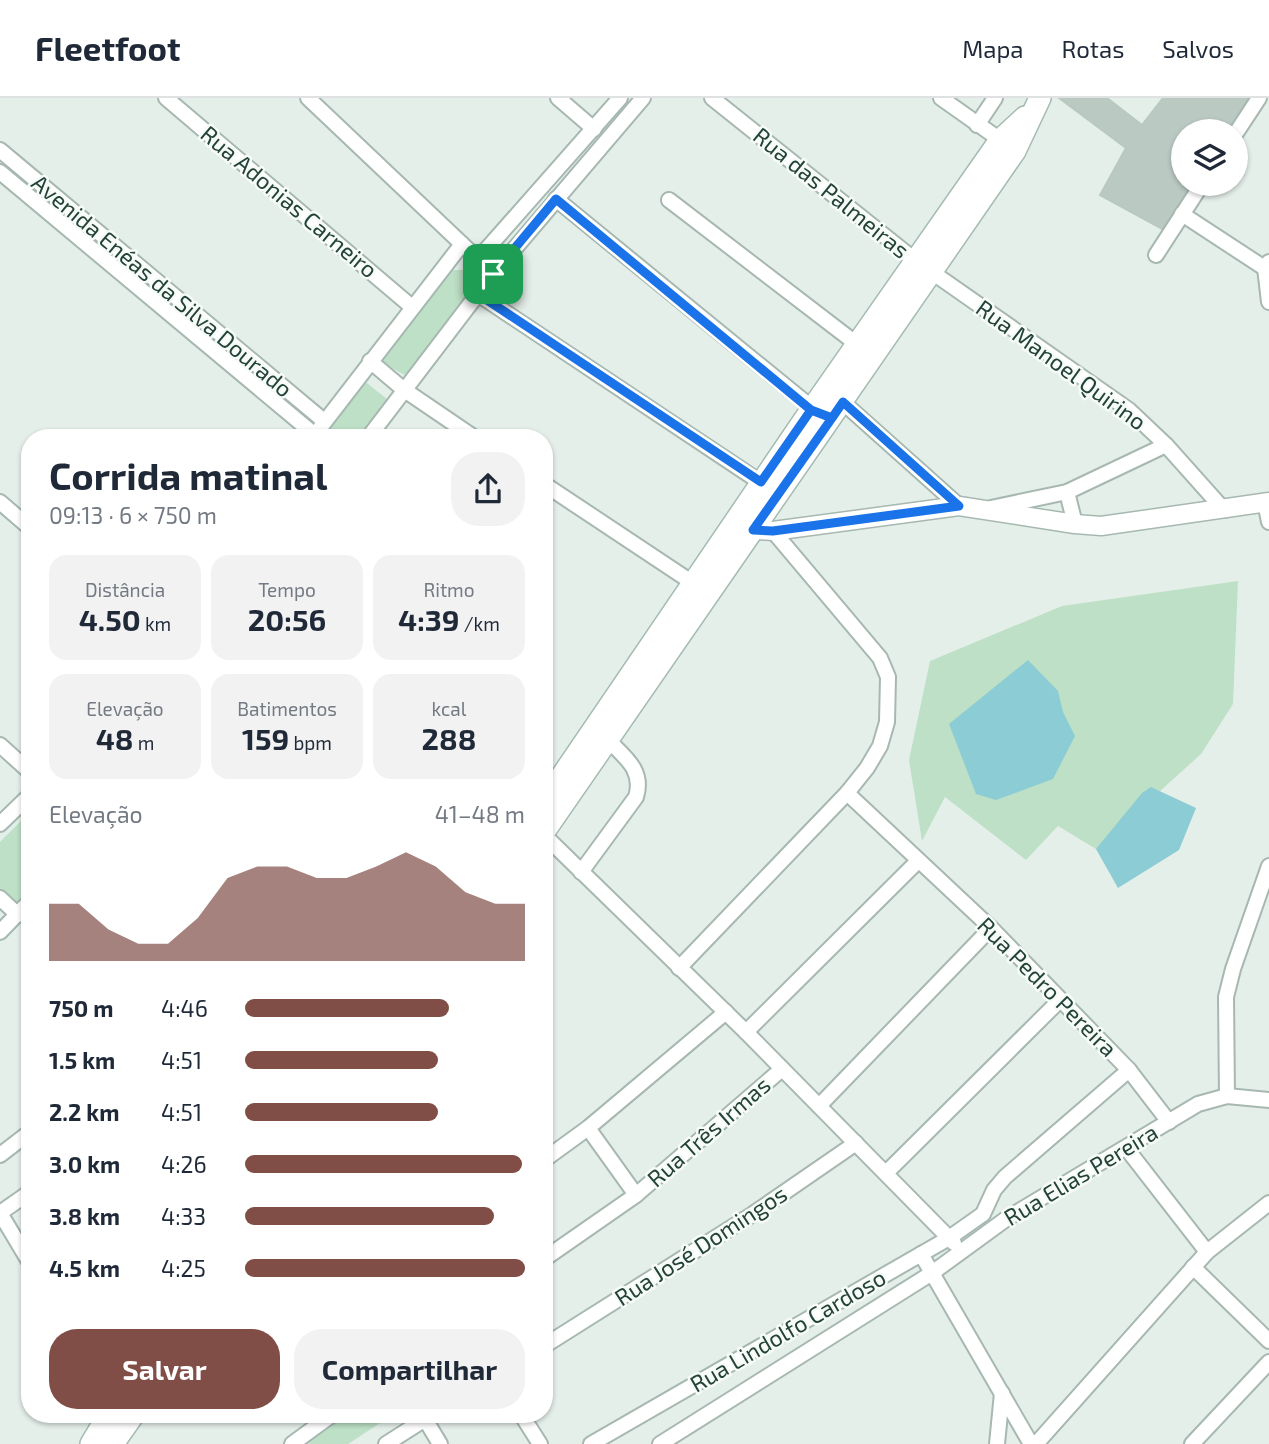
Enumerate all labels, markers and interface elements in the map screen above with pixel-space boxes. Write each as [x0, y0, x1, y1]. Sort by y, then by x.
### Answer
text: Fleetfoot [35, 28, 180, 68]
text: Mapa [962, 34, 1024, 63]
text: Rotas [1062, 34, 1124, 63]
text: Salvos [1162, 34, 1234, 63]
street label: Rua Adonias Carneiro [196, 119, 384, 283]
map controls [1171, 119, 1248, 196]
button: layers [1171, 119, 1248, 196]
street label: Rua das Palmeiras [748, 121, 915, 264]
street label: Avenida Enéas da Silva Dourado [27, 168, 299, 403]
pin [463, 244, 523, 304]
icon: arrive [474, 255, 512, 293]
street label: Rua Manoel Quirino [971, 293, 1152, 435]
text: Corrida matinal [49, 452, 327, 498]
button: share [451, 452, 525, 526]
text: 09:13 · 6 × 750 m [49, 501, 217, 529]
text: Distância [85, 578, 165, 601]
text: Tempo [258, 578, 316, 601]
text: Ritmo [423, 578, 475, 601]
text: 4.50 [79, 601, 141, 637]
text: 20:56 [248, 601, 326, 637]
text: 4:39 [398, 601, 460, 637]
text: km [141, 612, 171, 635]
text: /km [460, 612, 500, 635]
text: Elevação [86, 697, 164, 720]
text: Batimentos [237, 697, 337, 720]
text: kcal [432, 697, 466, 720]
text: 48 [96, 720, 133, 756]
text: 159 [242, 720, 289, 756]
text: 288 [422, 720, 476, 756]
text: m [133, 731, 154, 754]
text: bpm [289, 731, 332, 754]
text: Elevação [49, 800, 143, 828]
text: 41–48 m [435, 800, 525, 828]
street label: Rua Pedro Pereira [972, 911, 1123, 1062]
text: 750 m [49, 994, 114, 1022]
text: 4:46 [161, 994, 208, 1022]
text: 1.5 km [49, 1046, 115, 1074]
text: 4:51 [161, 1046, 202, 1074]
street label: Rua Três Irmas [641, 1070, 775, 1192]
text: 2.2 km [49, 1098, 119, 1126]
text: 4:51 [161, 1098, 202, 1126]
street label: Rua Elias Pereira [998, 1117, 1163, 1231]
text: 3.0 km [49, 1150, 120, 1178]
text: 4:26 [161, 1150, 207, 1178]
street label: Rua José Domingos [609, 1179, 792, 1311]
text: 3.8 km [49, 1202, 120, 1230]
text: 4:33 [161, 1202, 206, 1230]
text: 4.5 km [49, 1254, 120, 1282]
text: 4:25 [161, 1254, 206, 1282]
street label: Rua Lindolfo Cardoso [685, 1263, 890, 1398]
button: Salvar [49, 1329, 280, 1409]
button: Compartilhar [294, 1329, 525, 1409]

